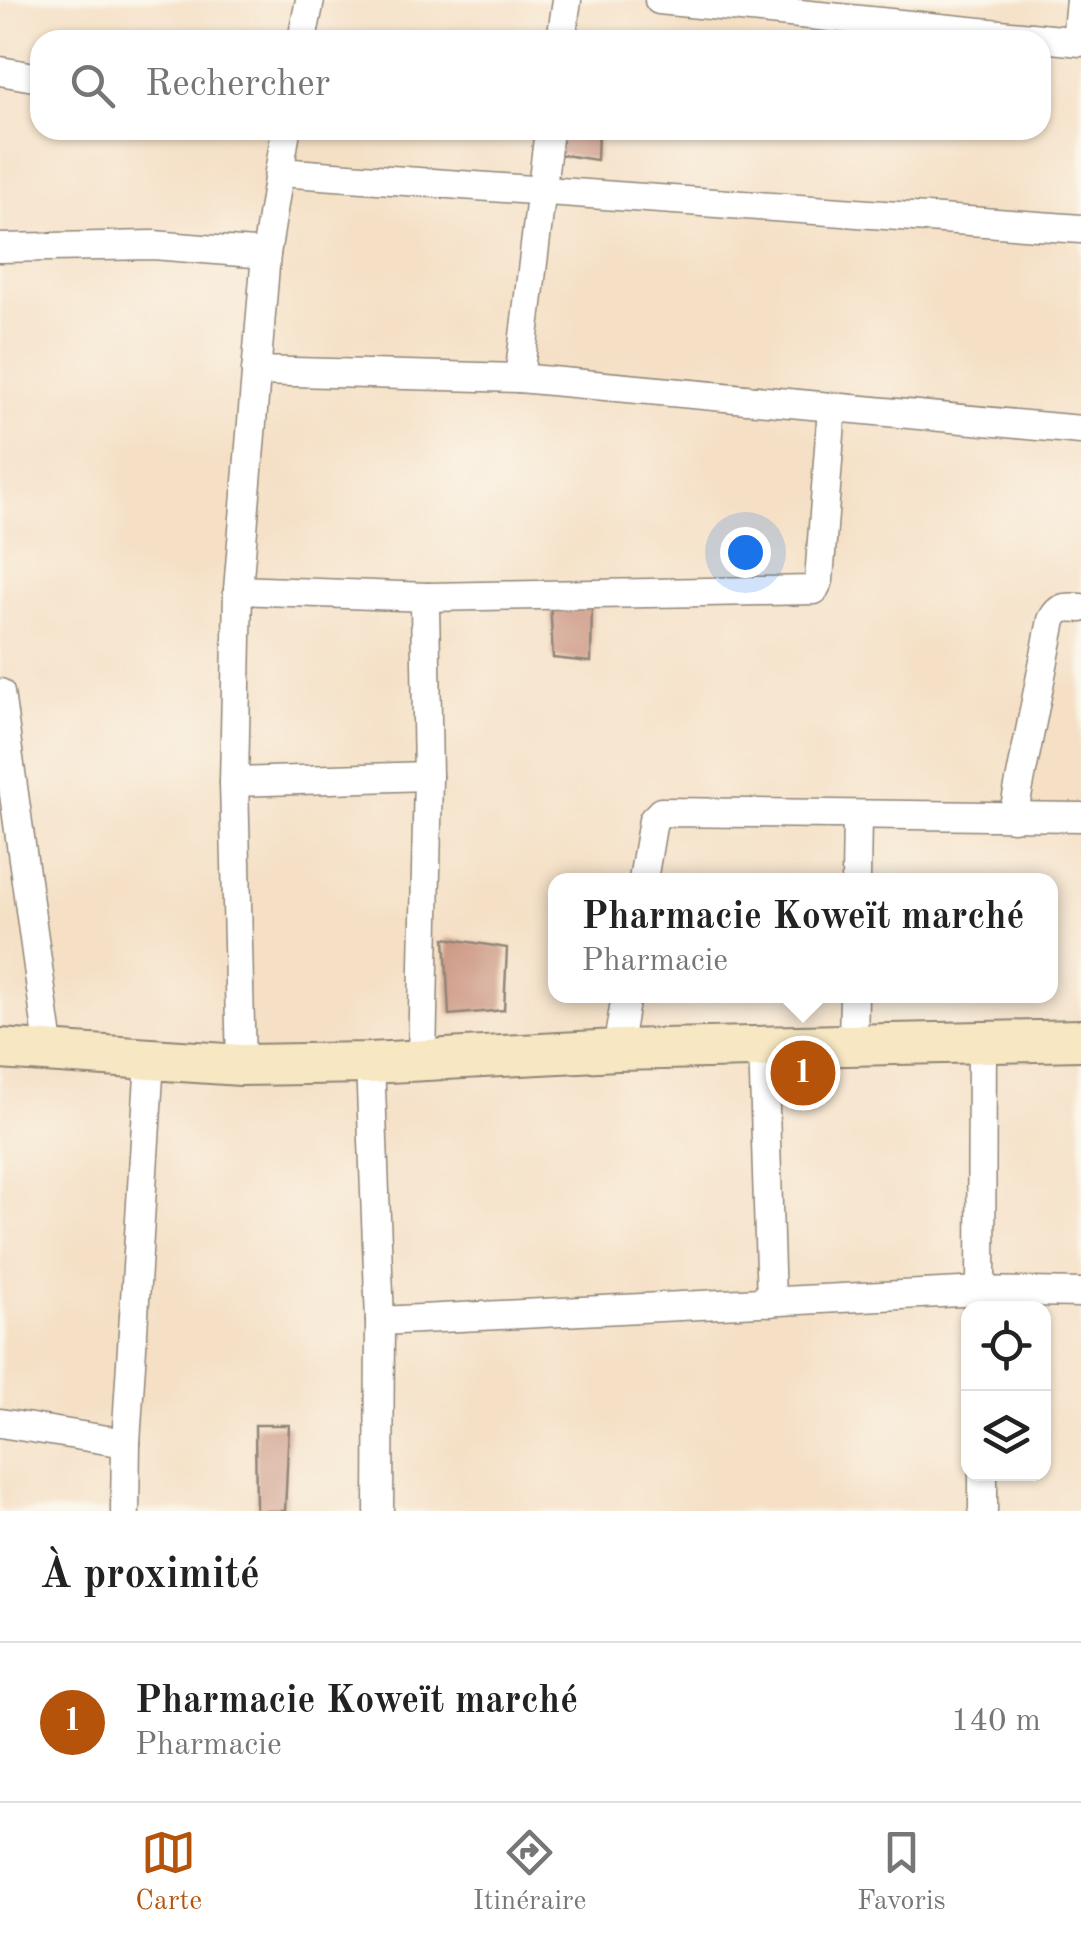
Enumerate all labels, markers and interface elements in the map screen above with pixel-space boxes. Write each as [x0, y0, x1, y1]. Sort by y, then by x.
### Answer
search box [30, 30, 1051, 140]
icon: search [65, 58, 120, 113]
text: Rechercher [145, 66, 330, 104]
your location [720, 527, 771, 578]
popup [548, 873, 1058, 1003]
text: Pharmacie Koweït marché [581, 899, 1025, 937]
text: Pharmacie [581, 946, 728, 978]
pin: 1 [770, 1036, 836, 1110]
map controls [961, 1301, 1051, 1481]
button: locate [961, 1301, 1051, 1391]
button: layers [961, 1391, 1051, 1481]
text: À proximité [40, 1555, 260, 1597]
text: Pharmacie Koweït marché [135, 1683, 578, 1721]
text: 1 [63, 1706, 82, 1738]
text: 140 m [951, 1706, 1041, 1738]
text: Pharmacie [135, 1730, 282, 1762]
tab: Carte [135, 1825, 202, 1920]
tab: Itinéraire [473, 1825, 586, 1920]
tab: Favoris [857, 1825, 946, 1920]

